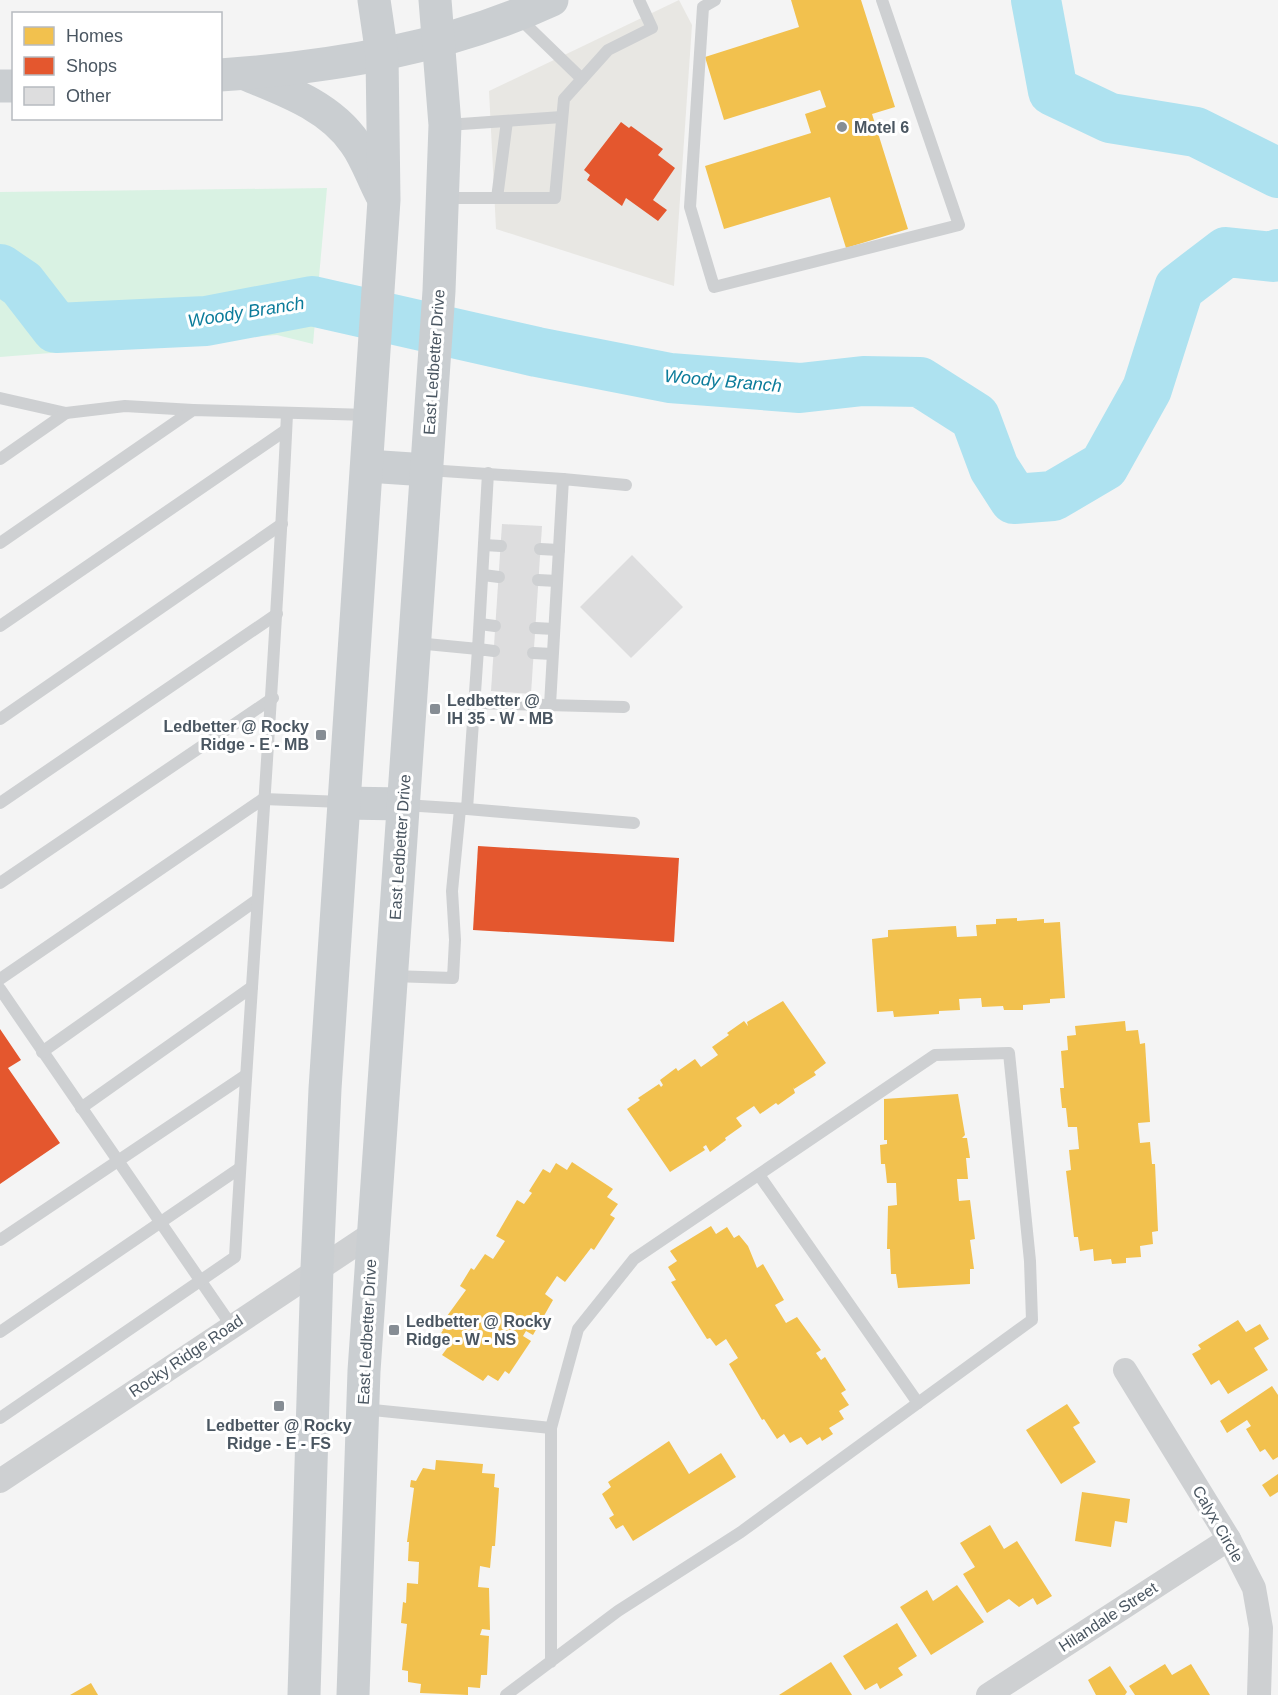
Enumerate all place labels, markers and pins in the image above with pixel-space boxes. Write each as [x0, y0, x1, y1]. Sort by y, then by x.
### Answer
place label: Motel 6 [854, 119, 909, 136]
marker: Motel 6 [835, 120, 849, 134]
place label: Ledbetter @ IH 35 - W - MB [447, 692, 554, 727]
marker: Ledbetter @ IH 35 - W - MB [428, 702, 442, 716]
place label: Ledbetter @ Rocky Ridge - E - MB [164, 718, 309, 753]
marker: Ledbetter @ Rocky Ridge - E - MB [314, 728, 328, 742]
place label: Ledbetter @ Rocky Ridge - W - NS [406, 1313, 552, 1348]
marker: Ledbetter @ Rocky Ridge - W - NS [387, 1323, 401, 1337]
marker: Ledbetter @ Rocky Ridge - E - FS [272, 1399, 286, 1413]
place label: Ledbetter @ Rocky Ridge - E - FS [206, 1417, 352, 1452]

